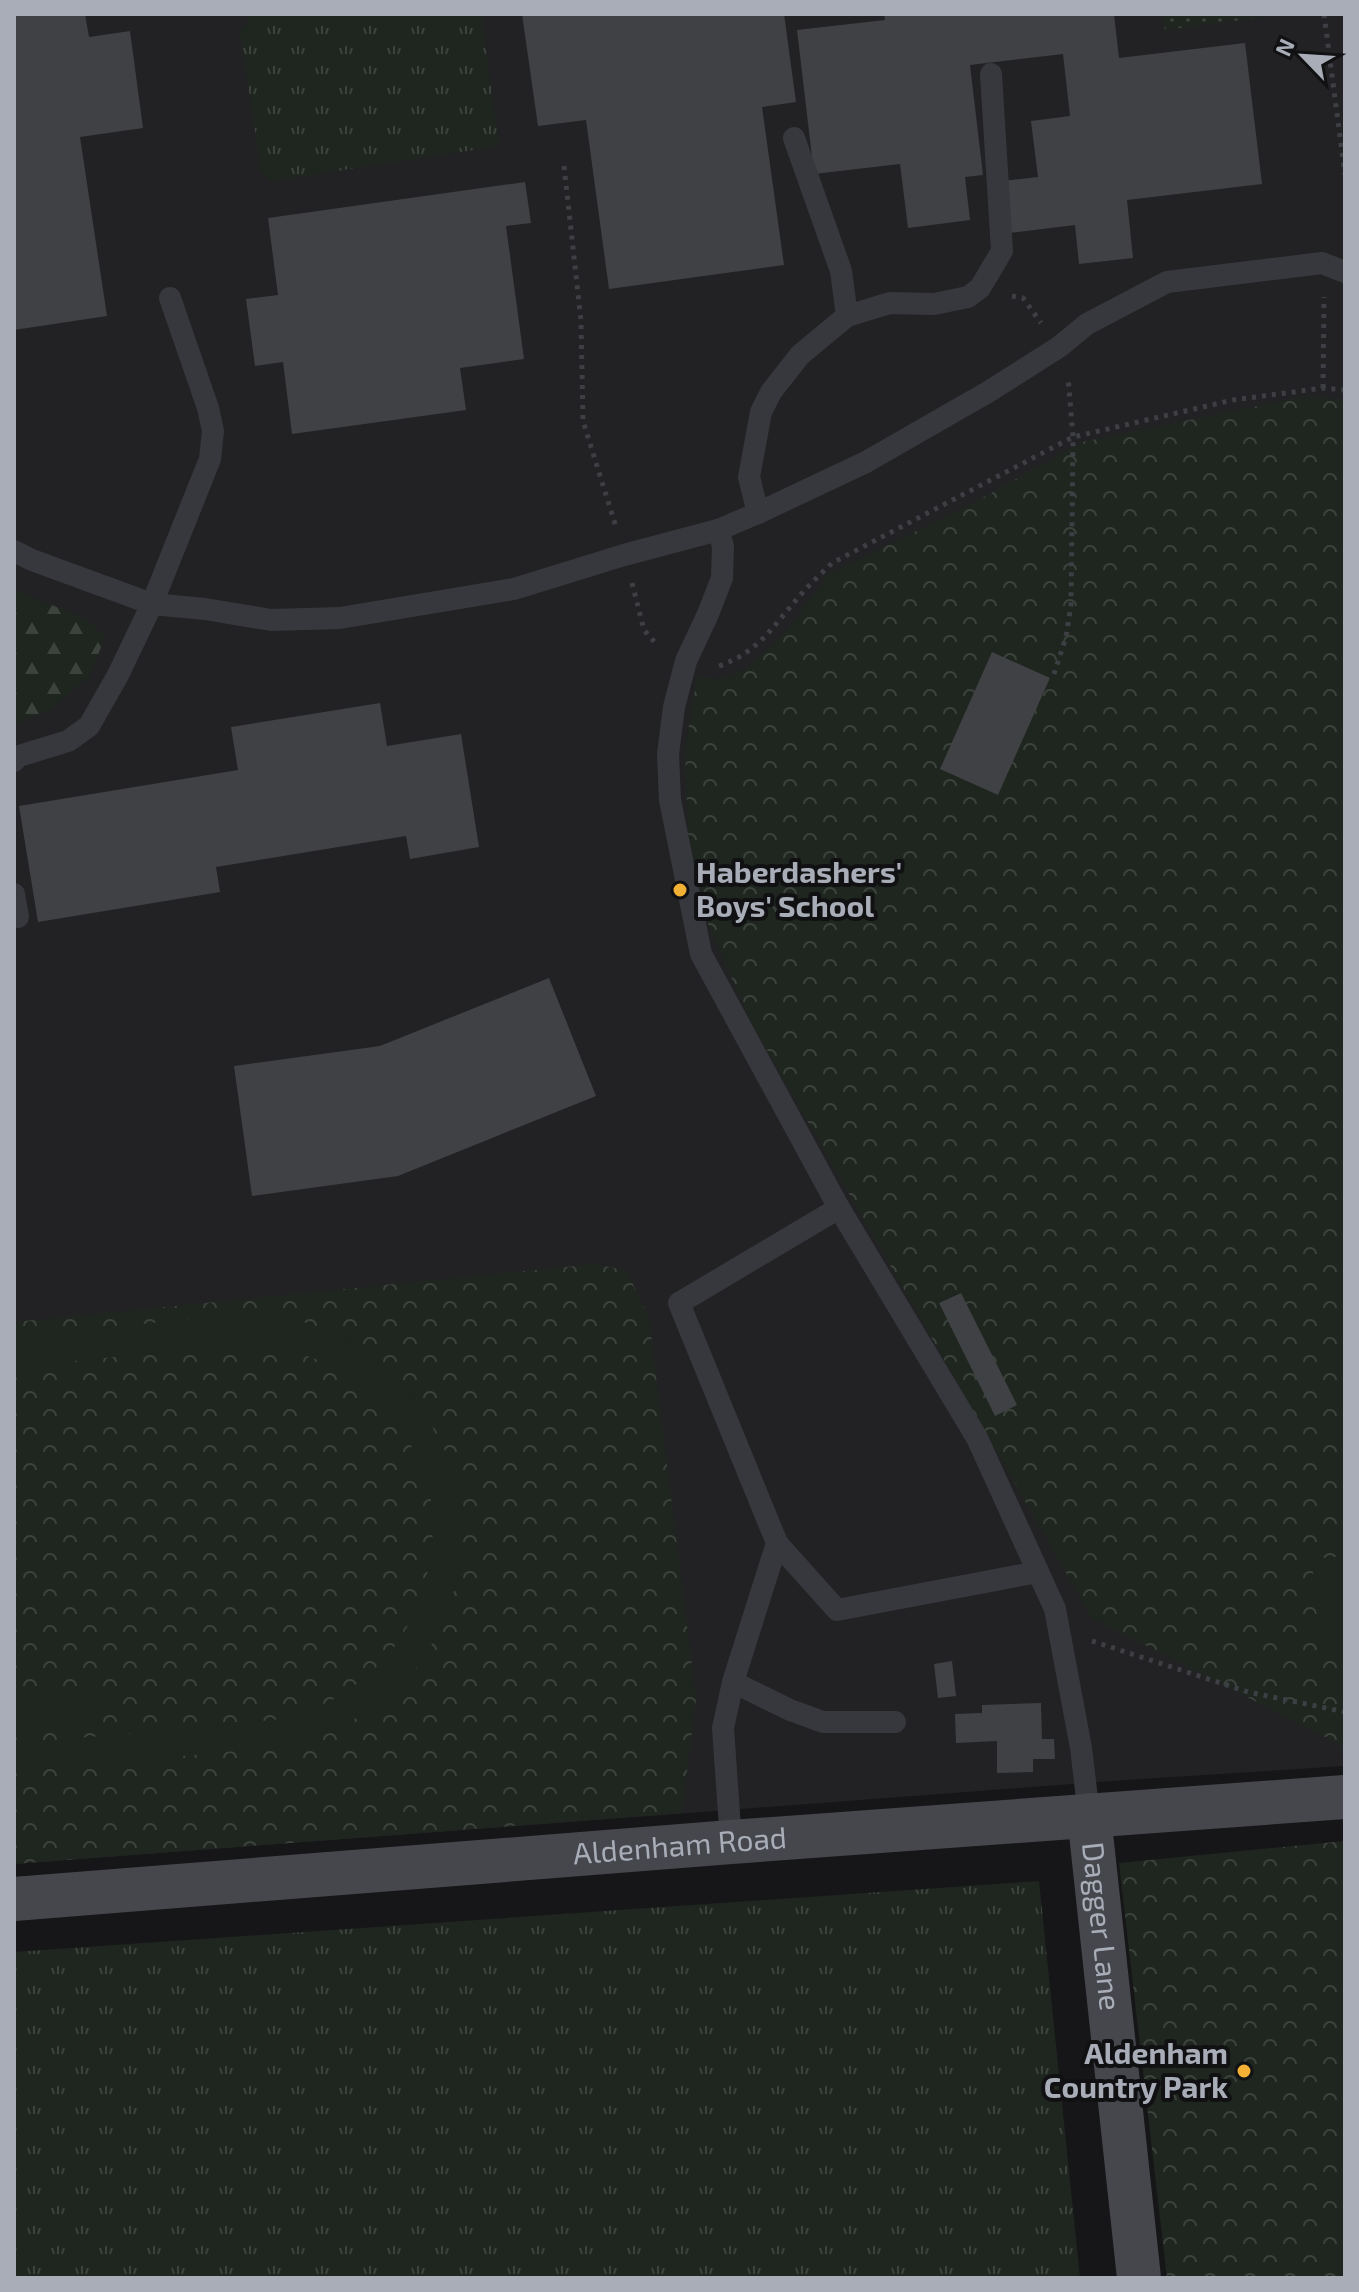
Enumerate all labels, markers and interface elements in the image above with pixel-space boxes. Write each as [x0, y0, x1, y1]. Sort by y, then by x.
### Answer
north arrow [1263, 16, 1343, 96]
text: N [1269, 34, 1299, 60]
place label: Haberdashers' Boys' School [696, 853, 902, 924]
marker: Haberdashers' Boys' School [671, 881, 689, 899]
street label: Aldenham Road [571, 1818, 788, 1871]
street label: Dagger Lane [1076, 1840, 1130, 2012]
place label: Aldenham Country Park [1044, 2034, 1228, 2105]
marker: Aldenham Country Park [1235, 2062, 1253, 2080]

